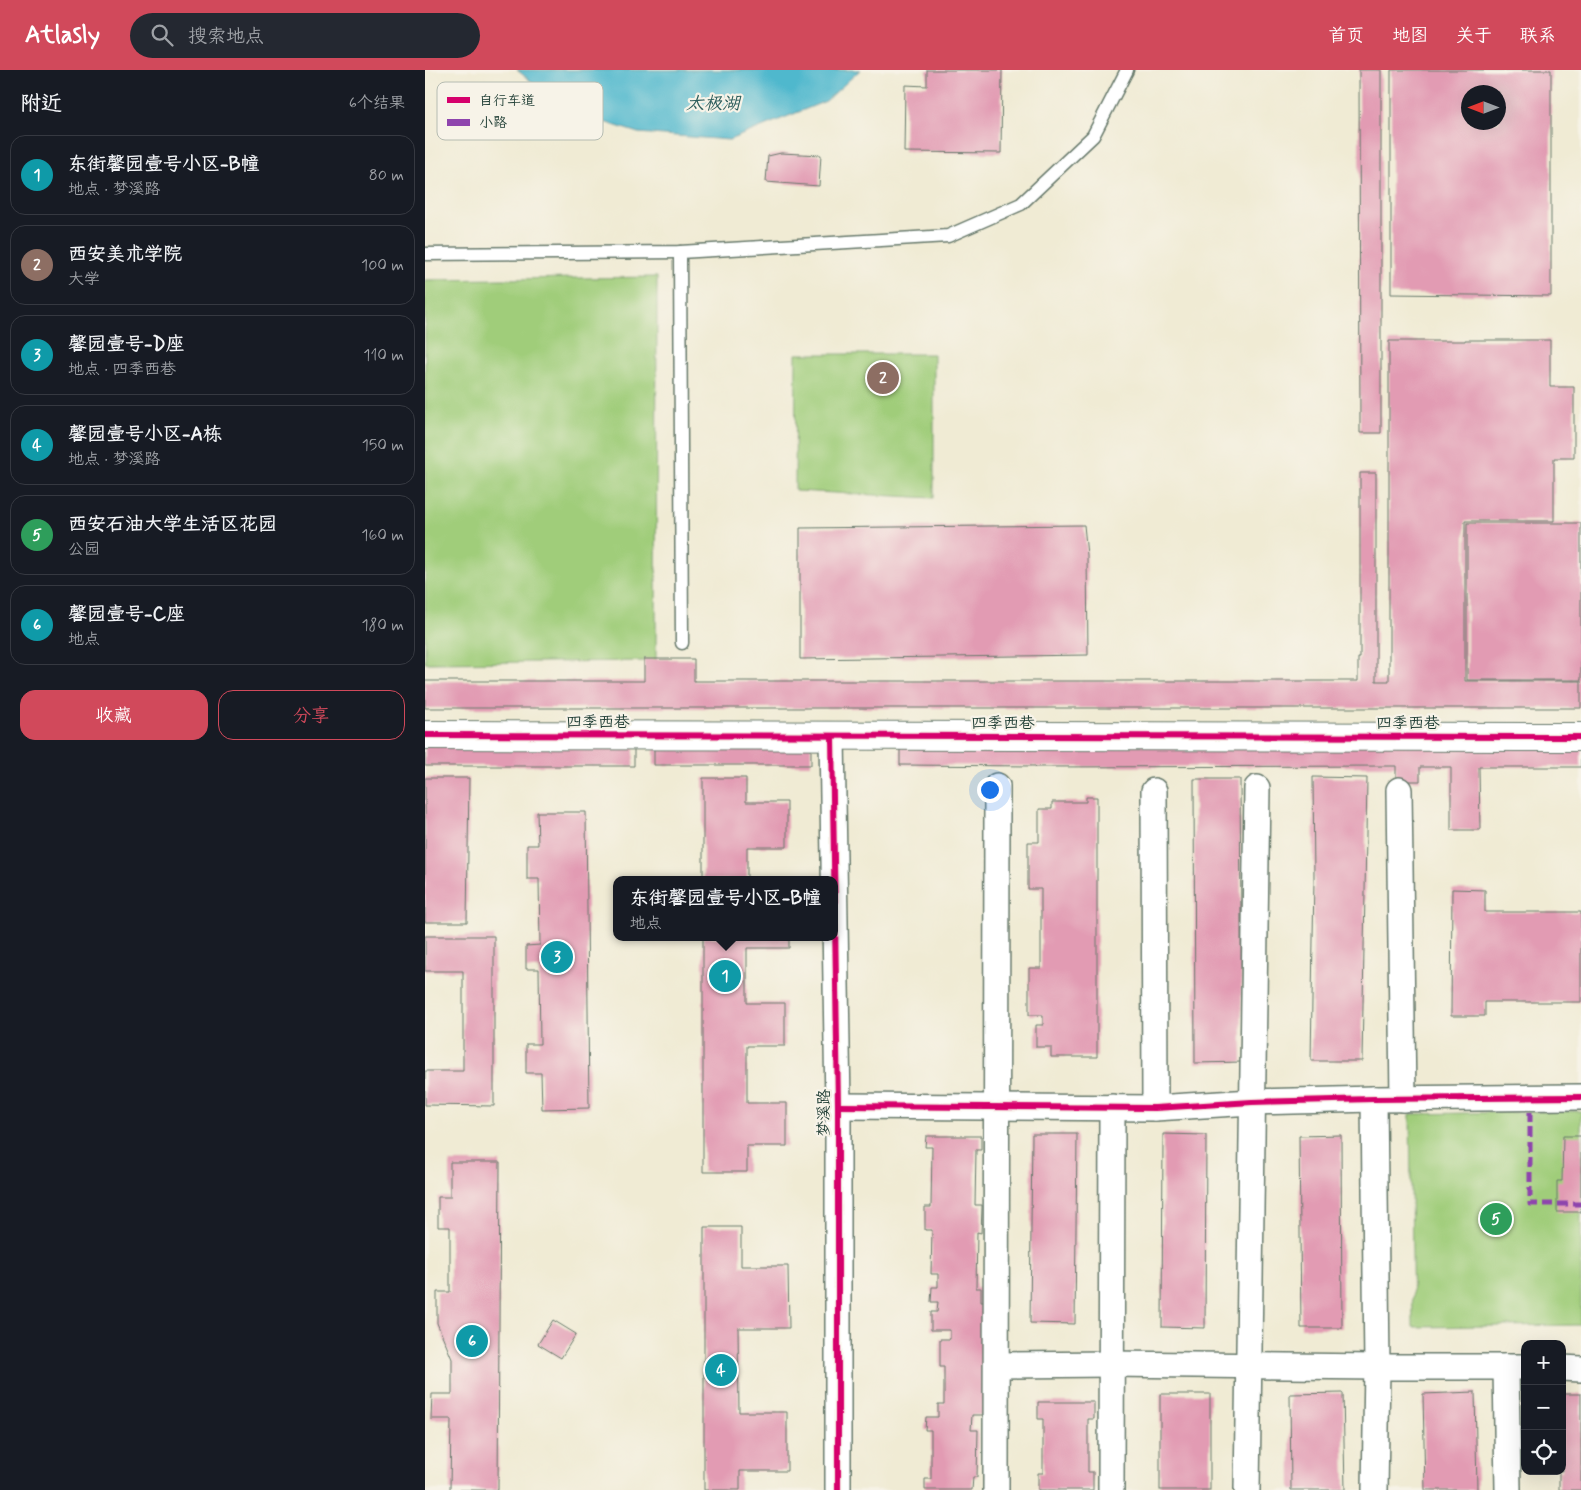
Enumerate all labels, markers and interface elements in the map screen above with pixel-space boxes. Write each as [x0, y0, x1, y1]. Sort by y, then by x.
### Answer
search box [130, 13, 480, 58]
text: Atlasly [25, 20, 100, 51]
icon: search [148, 21, 176, 49]
text: 搜索地点 [188, 24, 264, 49]
text: 首页 [1328, 24, 1364, 48]
text: 地图 [1392, 24, 1428, 48]
text: 关于 [1456, 24, 1492, 48]
text: 联系 [1520, 24, 1556, 48]
legend [437, 82, 603, 140]
north arrow [1461, 85, 1506, 130]
text: 附近 [20, 90, 62, 118]
text: 自行车道 [479, 92, 535, 110]
water label: 太极湖 [686, 92, 742, 116]
text: 6个结果 [349, 93, 405, 114]
text: 小路 [479, 114, 507, 132]
text: 东街馨园壹号小区-B幢 [68, 152, 260, 177]
text: 1 [33, 165, 41, 186]
text: 80 m [369, 165, 404, 186]
text: 地点 · 梦溪路 [68, 179, 160, 200]
text: 西安美术学院 [68, 242, 182, 267]
text: 2 [33, 255, 41, 276]
text: 100 m [361, 255, 404, 276]
text: 大学 [68, 269, 100, 290]
text: 馨园壹号-D座 [68, 332, 185, 357]
text: 3 [33, 345, 41, 366]
text: 110 m [363, 345, 404, 366]
text: 地点 · 四季西巷 [68, 359, 176, 380]
pin: 2 [867, 359, 899, 397]
text: 馨园壹号小区-A栋 [68, 422, 222, 447]
text: 4 [32, 435, 42, 456]
text: 150 m [362, 435, 404, 456]
text: 地点 · 梦溪路 [68, 449, 160, 470]
text: 西安石油大学生活区花园 [68, 512, 277, 537]
text: 5 [32, 525, 42, 546]
text: 160 m [361, 525, 404, 546]
text: 公园 [68, 539, 100, 560]
text: 馨园壹号-C座 [68, 602, 185, 627]
text: 6 [33, 615, 41, 636]
text: 180 m [361, 615, 404, 636]
text: 地点 [68, 629, 100, 650]
button: 收藏 [20, 690, 208, 740]
button: 分享 [218, 690, 405, 740]
street label: 四季西巷 [566, 712, 630, 733]
street label: 四季西巷 [971, 713, 1035, 734]
street label: 四季西巷 [1376, 713, 1440, 734]
your location [977, 777, 1003, 803]
popup [613, 876, 838, 941]
text: 东街馨园壹号小区-B幢 [630, 886, 821, 911]
text: 地点 [630, 913, 662, 934]
pin: 3 [541, 938, 573, 976]
pin: 1 [709, 957, 741, 995]
street label: 梦溪路 [814, 1089, 835, 1137]
pin: 5 [1480, 1200, 1512, 1238]
pin: 6 [456, 1322, 488, 1360]
map controls [1521, 1340, 1566, 1475]
button: + [1521, 1340, 1566, 1385]
pin: 4 [705, 1351, 737, 1389]
button: − [1521, 1385, 1566, 1430]
button: locate [1521, 1430, 1566, 1475]

